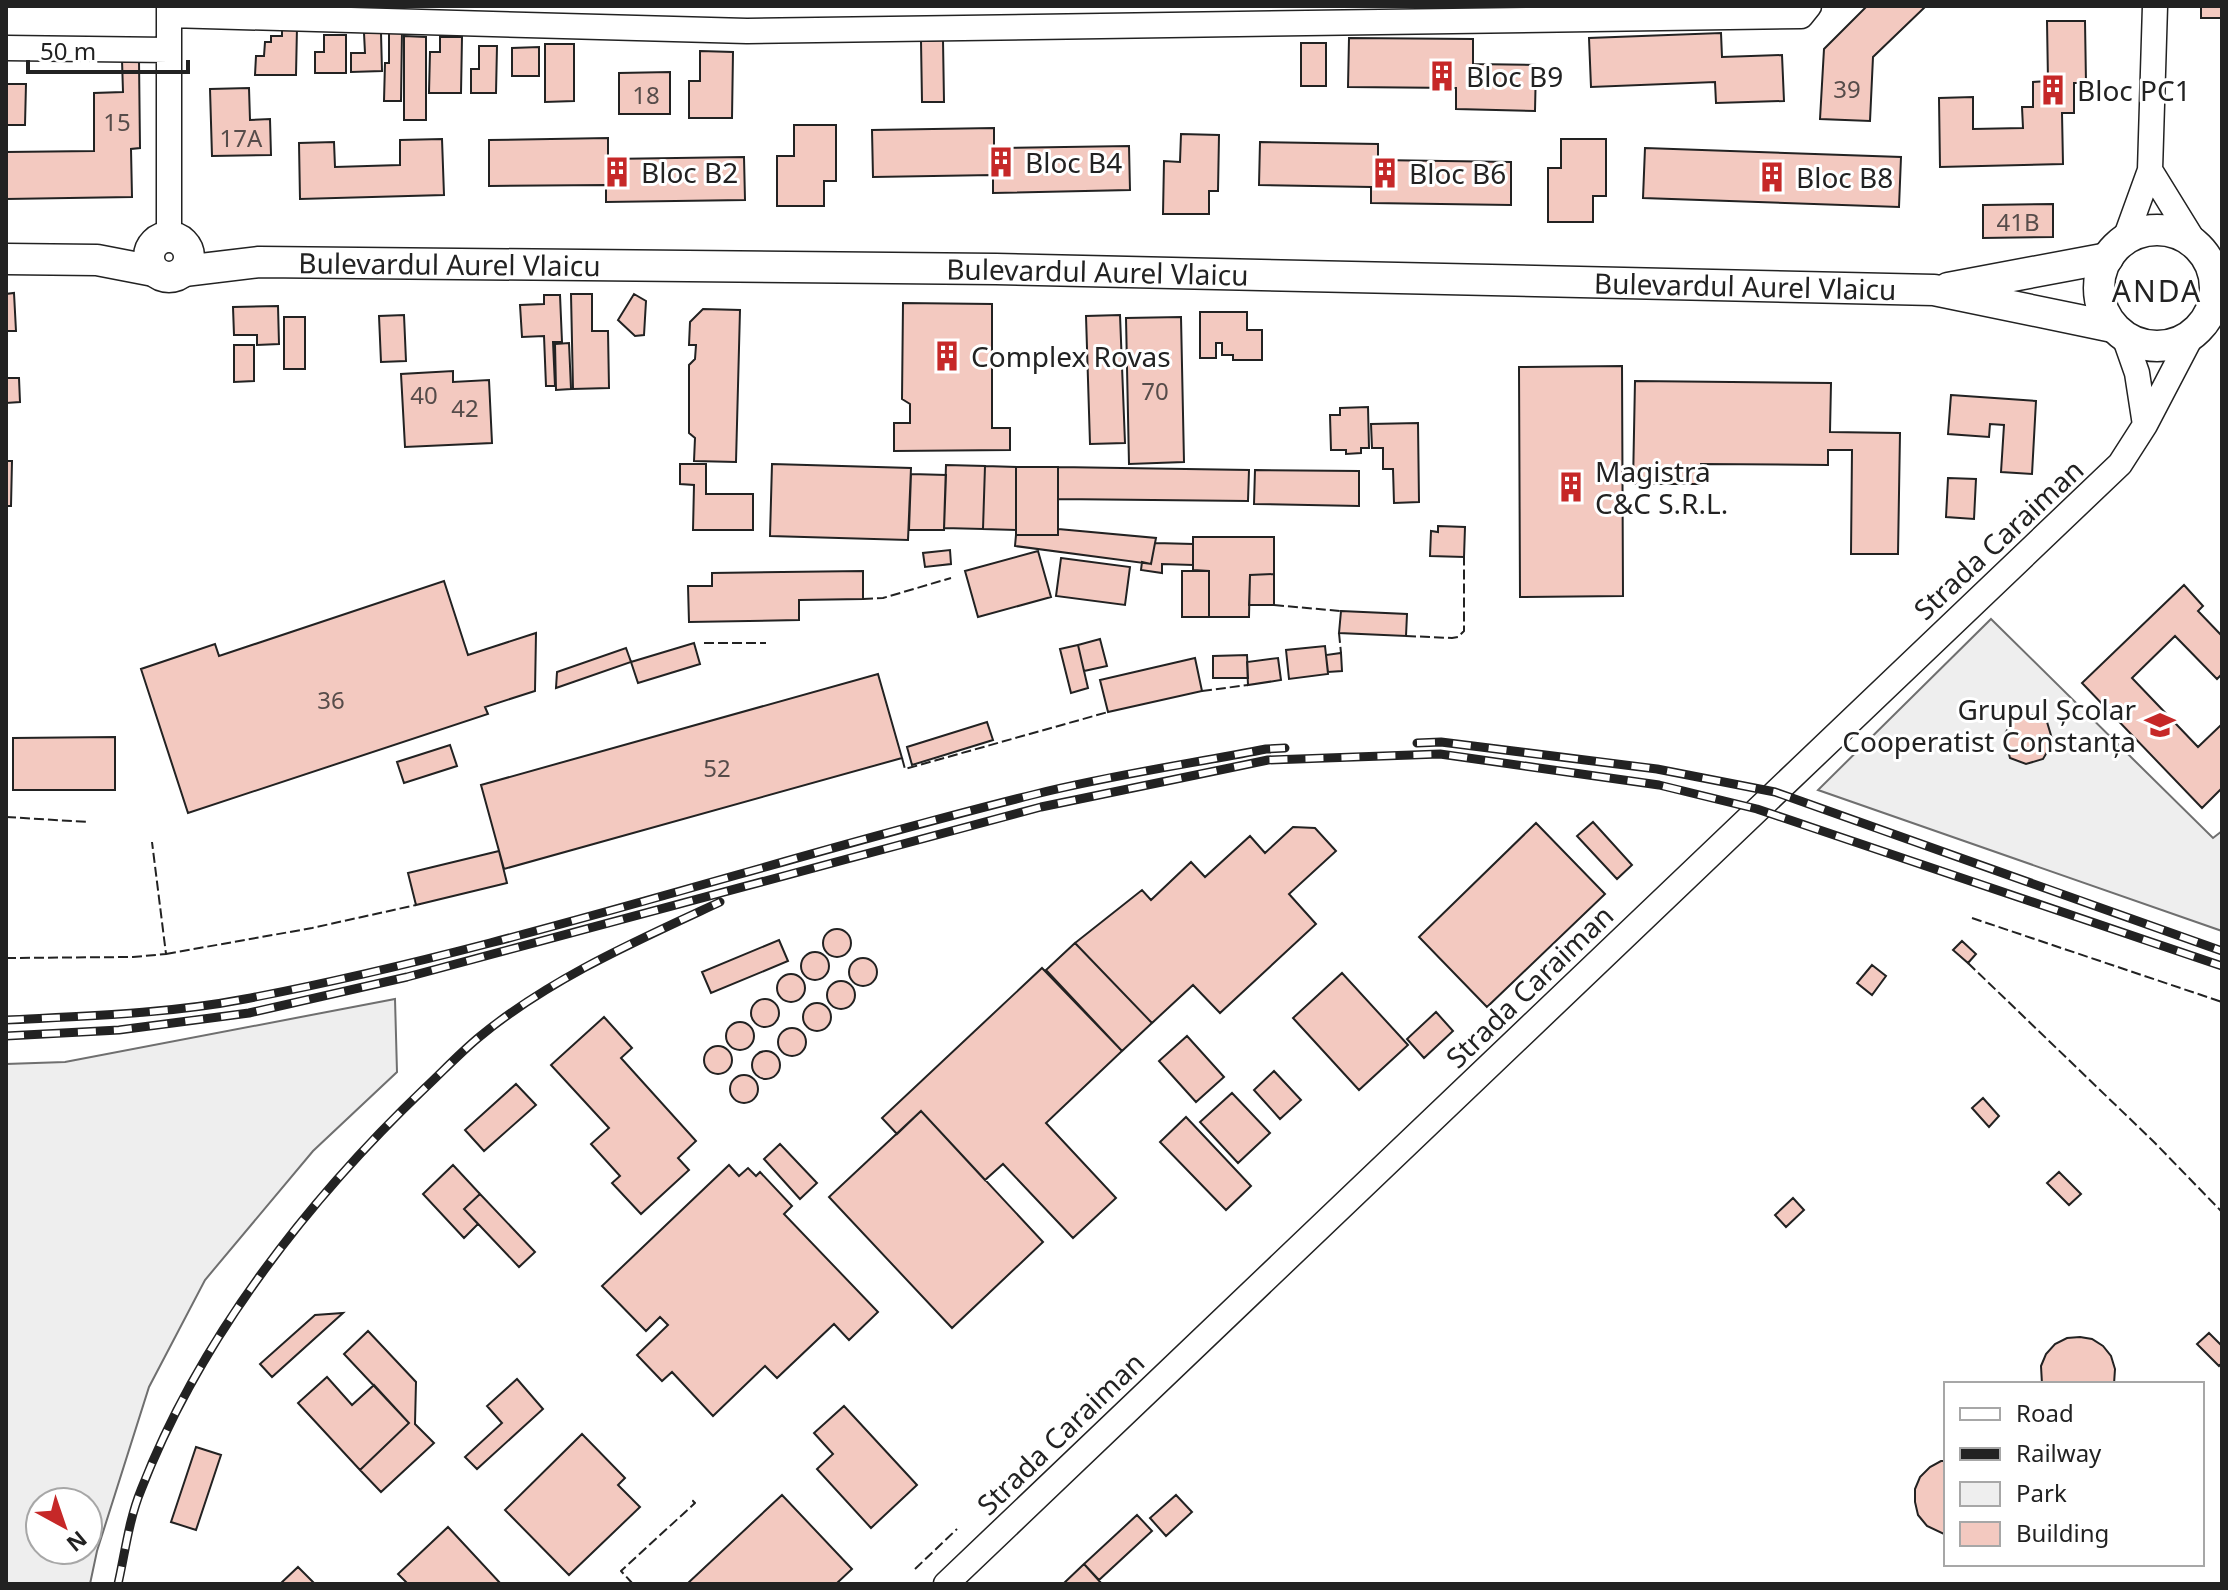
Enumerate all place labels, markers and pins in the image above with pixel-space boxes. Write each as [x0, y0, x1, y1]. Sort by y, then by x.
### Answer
place label: Bloc B9 [1466, 57, 1563, 95]
building icon: Bloc B9 [1425, 59, 1459, 93]
place label: Bloc PC1 [2077, 71, 2191, 109]
building icon: Bloc PC1 [2036, 73, 2070, 107]
place label: Bloc B4 [1025, 143, 1122, 181]
building icon: Bloc B4 [984, 145, 1018, 179]
place label: Bloc B2 [641, 153, 738, 191]
place label: Bloc B6 [1409, 154, 1506, 192]
building icon: Bloc B2 [600, 155, 634, 189]
building icon: Bloc B6 [1368, 156, 1402, 190]
place label: Bloc B8 [1796, 158, 1893, 196]
building icon: Bloc B8 [1755, 160, 1789, 194]
place label: Complex Rovas [971, 337, 1171, 375]
building icon: Complex Rovas [930, 339, 964, 373]
place label: Magistra C&C S.R.L. [1595, 452, 1728, 522]
building icon: Magistra C&C S.R.L. [1554, 470, 1588, 504]
place label: Grupul Școlar Cooperatist Constanța [1842, 690, 2136, 760]
school or university icon: Grupul Școlar Cooperatist Constanța [2143, 708, 2177, 742]

